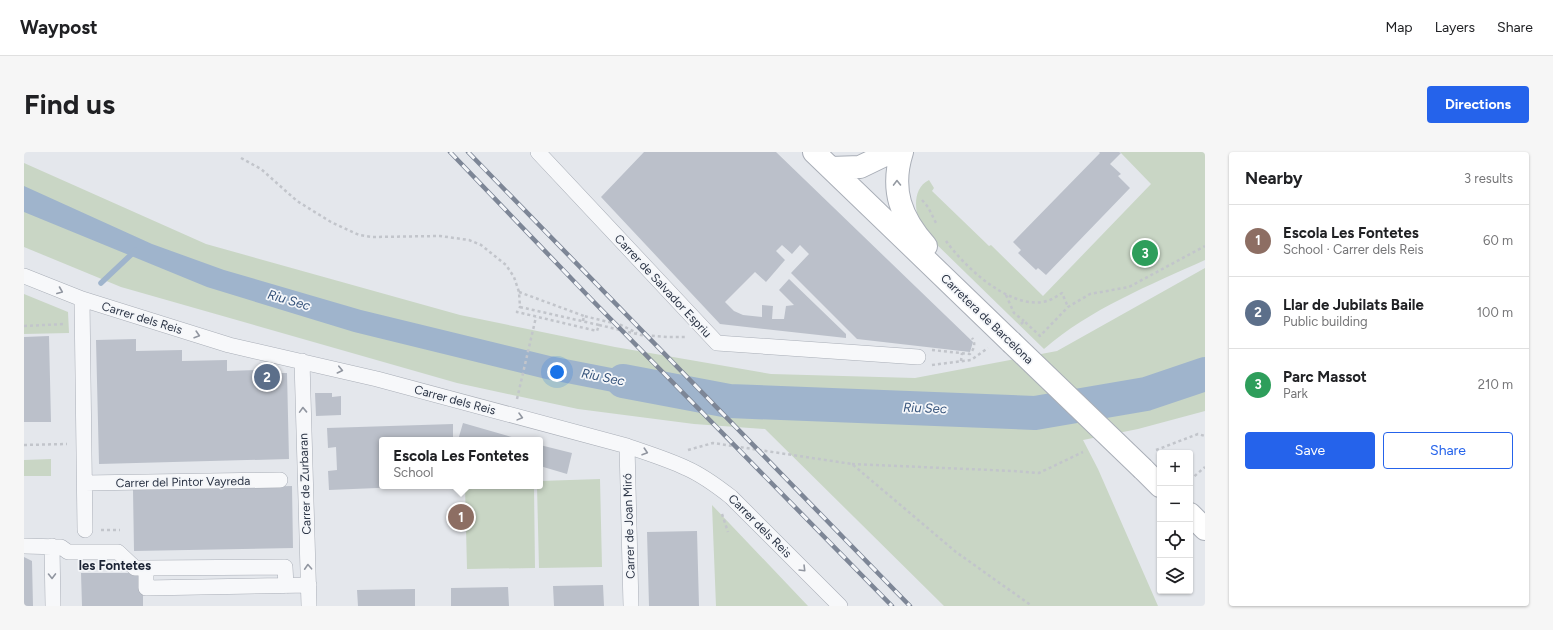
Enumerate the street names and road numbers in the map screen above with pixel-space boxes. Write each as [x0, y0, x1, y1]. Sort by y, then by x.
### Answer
street label: Carrer de Salvador Espriu [612, 232, 714, 340]
street label: Carretera de Barcelona [938, 271, 1036, 367]
street label: Carrer dels Reis [100, 299, 184, 337]
street label: Carrer dels Reis [413, 382, 498, 418]
street label: Carrer de Zurbaran [296, 433, 314, 535]
street label: Carrer de Joan Miró [620, 473, 638, 579]
street label: Carrer del Pintor Vayreda [116, 474, 250, 490]
street label: Carrer dels Reis [725, 491, 795, 561]

